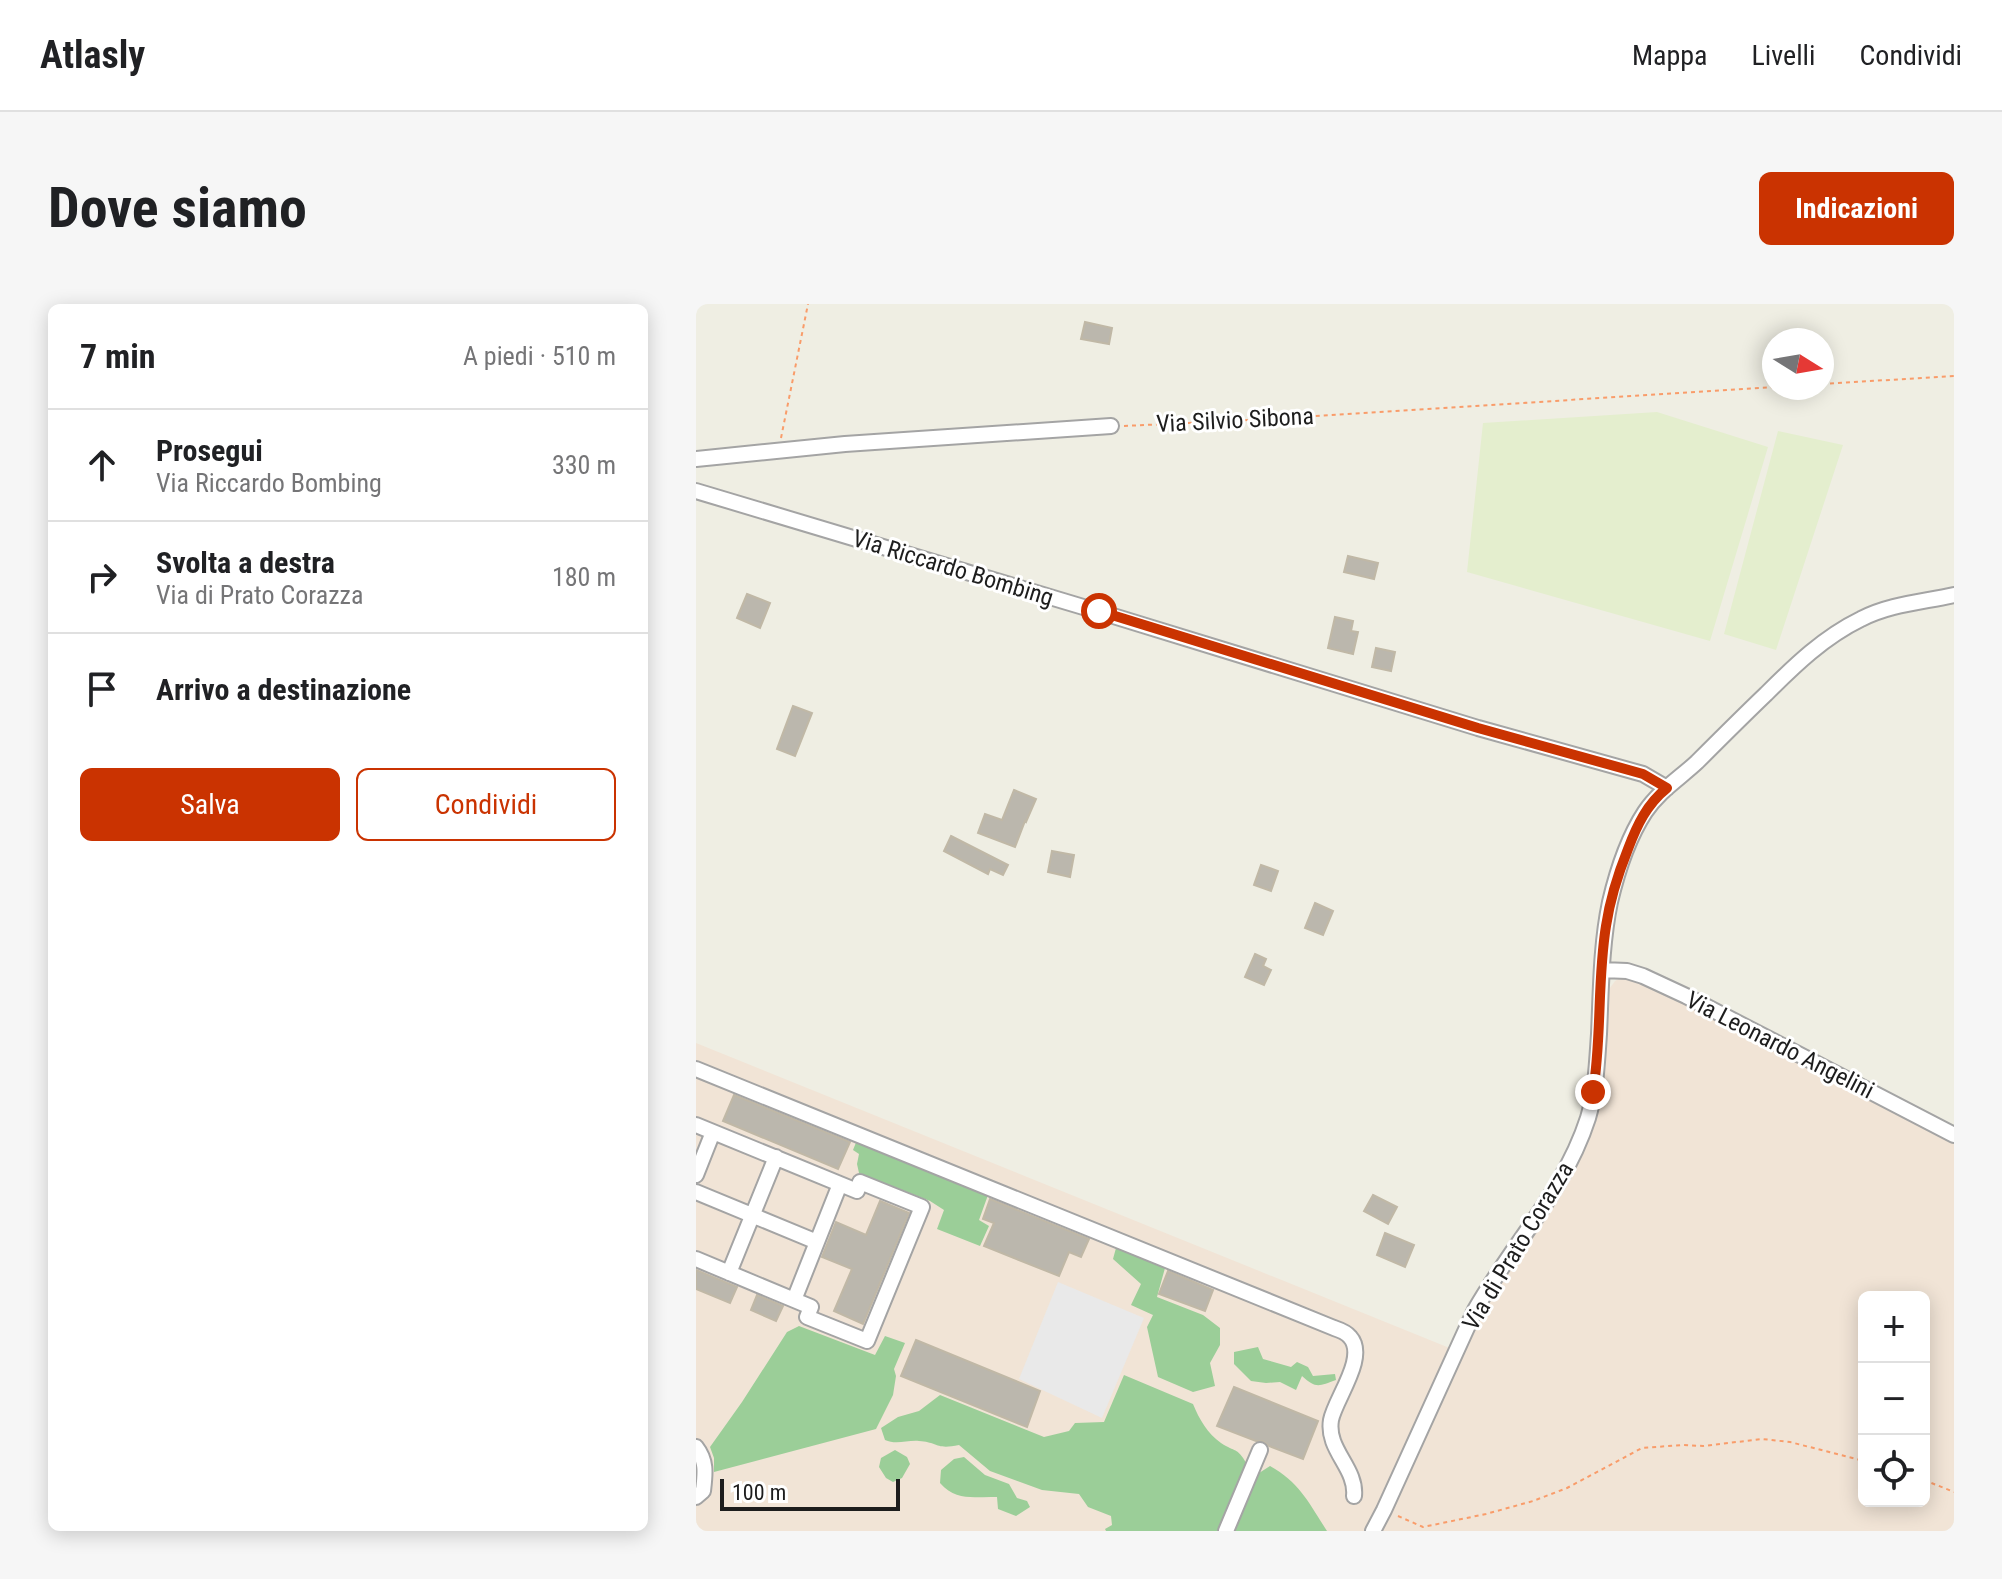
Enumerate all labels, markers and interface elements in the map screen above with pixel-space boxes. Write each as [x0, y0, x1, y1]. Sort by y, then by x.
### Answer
text: Atlasly [40, 33, 145, 77]
text: Mappa [1632, 39, 1708, 72]
text: Livelli [1752, 39, 1815, 72]
text: Condividi [1859, 39, 1962, 72]
button: Indicazioni [1759, 172, 1954, 245]
text: Dove siamo [48, 175, 307, 241]
north arrow [1762, 328, 1834, 400]
text: 7 min [80, 336, 156, 376]
text: A piedi · 510 m [463, 341, 616, 371]
street label: Via Silvio Sibona [1156, 402, 1314, 438]
text: Prosegui [156, 433, 263, 468]
icon: ahead [80, 443, 124, 487]
text: 330 m [552, 450, 616, 480]
text: Via Riccardo Bombing [156, 468, 382, 498]
street label: Via Riccardo Bombing [849, 524, 1057, 612]
text: Svolta a destra [156, 545, 335, 580]
icon: right [80, 555, 124, 599]
text: 180 m [552, 562, 616, 592]
text: Via di Prato Corazza [156, 580, 363, 610]
route start [1081, 593, 1117, 629]
icon: arrive [80, 667, 124, 711]
text: Arrivo a destinazione [156, 672, 411, 707]
button: Salva [80, 768, 340, 841]
button: Condividi [356, 768, 616, 841]
street label: Via Leonardo Angelini [1681, 986, 1879, 1104]
route end [1575, 1074, 1611, 1110]
street label: Via di Prato Corazza [1457, 1157, 1579, 1335]
map controls [1858, 1291, 1930, 1507]
button: + [1858, 1291, 1930, 1363]
button: − [1858, 1363, 1930, 1435]
button: locate [1858, 1435, 1930, 1507]
scale bar [720, 1475, 900, 1511]
text: 100 m [732, 1480, 786, 1505]

